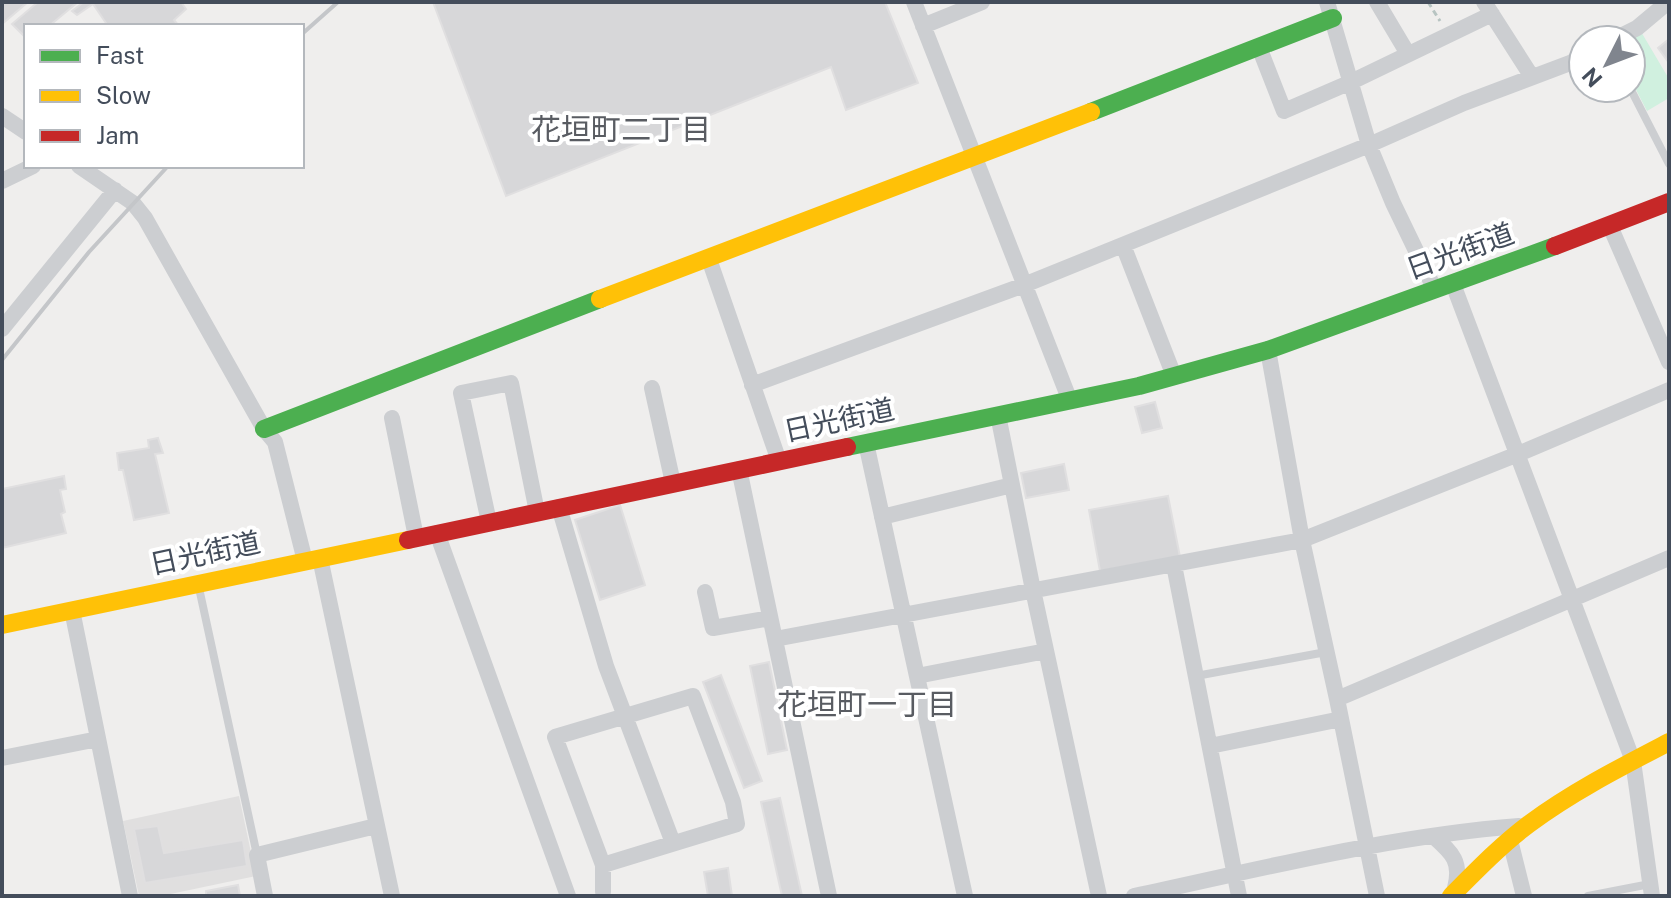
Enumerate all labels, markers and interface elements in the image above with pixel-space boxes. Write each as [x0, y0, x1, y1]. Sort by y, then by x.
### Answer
legend [24, 24, 304, 168]
north arrow [1567, 24, 1647, 104]
text: Fast [96, 41, 144, 69]
text: N [1577, 62, 1608, 92]
text: Slow [96, 81, 151, 109]
district label: 花垣町二丁目 [531, 111, 711, 147]
text: Jam [96, 121, 139, 149]
street label: 日光街道 [1402, 216, 1518, 285]
street label: 日光街道 [781, 392, 897, 447]
street label: 日光街道 [147, 525, 263, 580]
district label: 花垣町一丁目 [777, 686, 957, 722]

